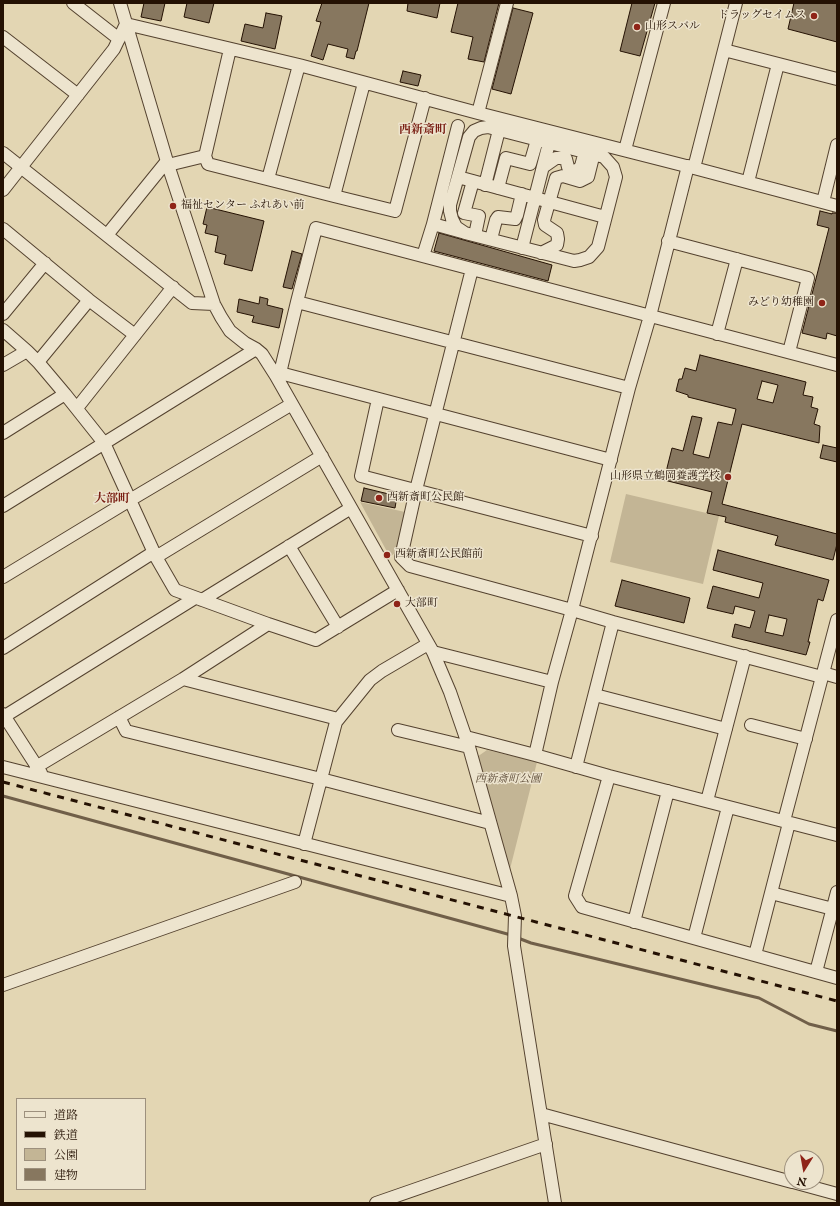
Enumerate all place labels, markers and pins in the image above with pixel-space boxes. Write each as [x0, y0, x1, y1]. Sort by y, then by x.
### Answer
place label: ドラッグセイムス [718, 9, 806, 23]
marker: ドラッグセイムス [809, 11, 819, 21]
place label: 山形スバル [645, 20, 700, 34]
marker: 山形スバル [632, 22, 642, 32]
place label: 福祉センター ふれあい前 [181, 199, 304, 213]
marker: 福祉センター ふれあい前 [168, 201, 178, 211]
place label: みどり幼稚園 [748, 296, 814, 310]
marker: みどり幼稚園 [817, 298, 827, 308]
place label: 山形県立鶴岡養護学校 [610, 470, 720, 484]
marker: 山形県立鶴岡養護学校 [723, 472, 733, 482]
place label: 西新斎町公民館 [387, 491, 464, 505]
marker: 西新斎町公民館 [374, 493, 384, 503]
place label: 西新斎町公民館前 [395, 548, 483, 562]
marker: 西新斎町公民館前 [382, 550, 392, 560]
place label: 大部町 [405, 597, 438, 611]
marker: 大部町 [392, 599, 402, 609]

